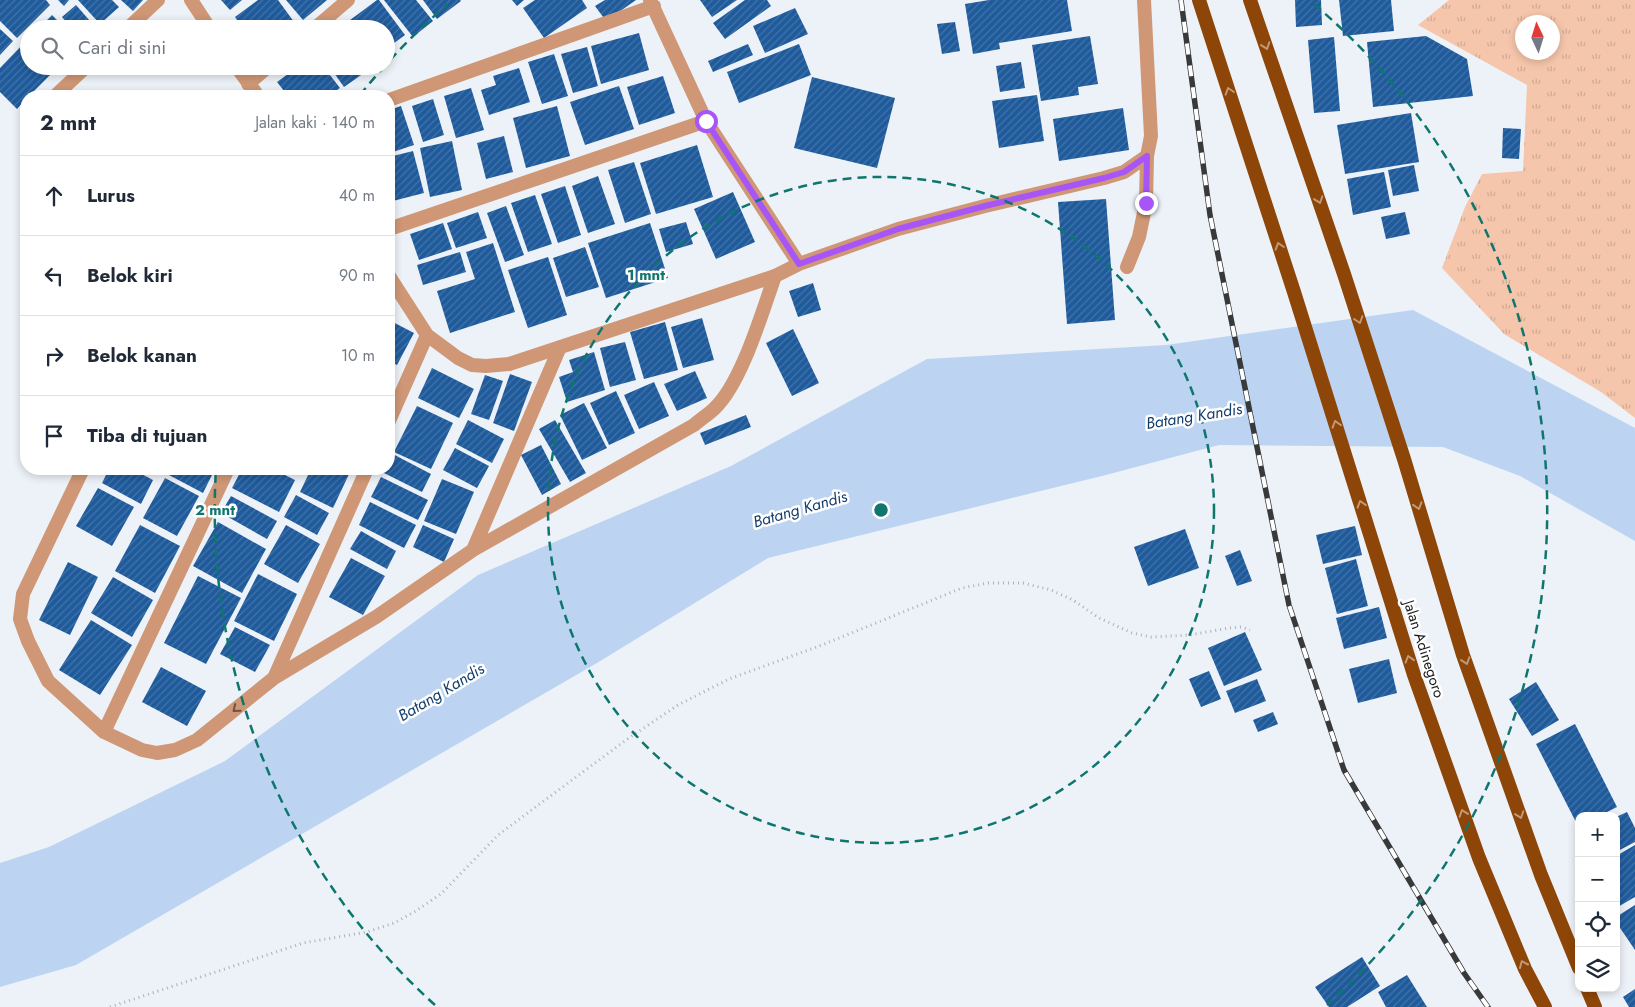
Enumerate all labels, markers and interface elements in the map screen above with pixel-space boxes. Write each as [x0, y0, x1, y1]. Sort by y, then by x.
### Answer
north arrow [1515, 15, 1560, 60]
search box [20, 20, 395, 75]
icon: search [38, 34, 66, 62]
text: Cari di sini [78, 34, 166, 61]
one-way arrow [1260, 41, 1270, 50]
one-way arrow [1225, 87, 1235, 96]
text: 2 mnt [40, 108, 96, 138]
route start [695, 110, 718, 133]
text: Jalan kaki · 140 m [255, 111, 375, 134]
icon: ahead [40, 182, 68, 210]
text: Lurus [87, 182, 135, 209]
text: 40 m [339, 184, 375, 207]
route end [1135, 192, 1158, 215]
one-way arrow [1313, 195, 1323, 204]
one-way arrow [1275, 242, 1285, 250]
icon: left [40, 262, 68, 290]
text: Belok kiri [87, 262, 173, 289]
text: 90 m [339, 264, 375, 287]
text: 1 mnt [627, 264, 665, 286]
one-way arrow [1353, 315, 1363, 324]
icon: right [40, 342, 68, 370]
text: Belok kanan [87, 342, 197, 369]
text: 10 m [341, 344, 375, 367]
water label: Batang Kandis [1144, 397, 1244, 435]
one-way arrow [1331, 421, 1341, 429]
icon: arrive [40, 422, 68, 450]
text: Tiba di tujuan [87, 422, 207, 449]
water label: Batang Kandis [750, 484, 850, 533]
text: 2 mnt [195, 499, 235, 521]
centre of rings [872, 501, 890, 519]
one-way arrow [1356, 501, 1366, 509]
one-way arrow [1413, 501, 1423, 509]
street label: Jalan Adinegoro [1397, 595, 1450, 701]
one-way arrow [1405, 656, 1415, 664]
one-way arrow [1460, 656, 1470, 665]
water label: Batang Kandis [394, 657, 489, 727]
one-way arrow [232, 704, 241, 713]
one-way arrow [1459, 809, 1469, 818]
one-way arrow [1514, 810, 1524, 818]
map controls [1575, 812, 1620, 992]
button: + [1575, 812, 1620, 857]
button: − [1575, 857, 1620, 902]
button: locate [1575, 902, 1620, 947]
button: layers [1575, 947, 1620, 992]
one-way arrow [1518, 960, 1529, 969]

